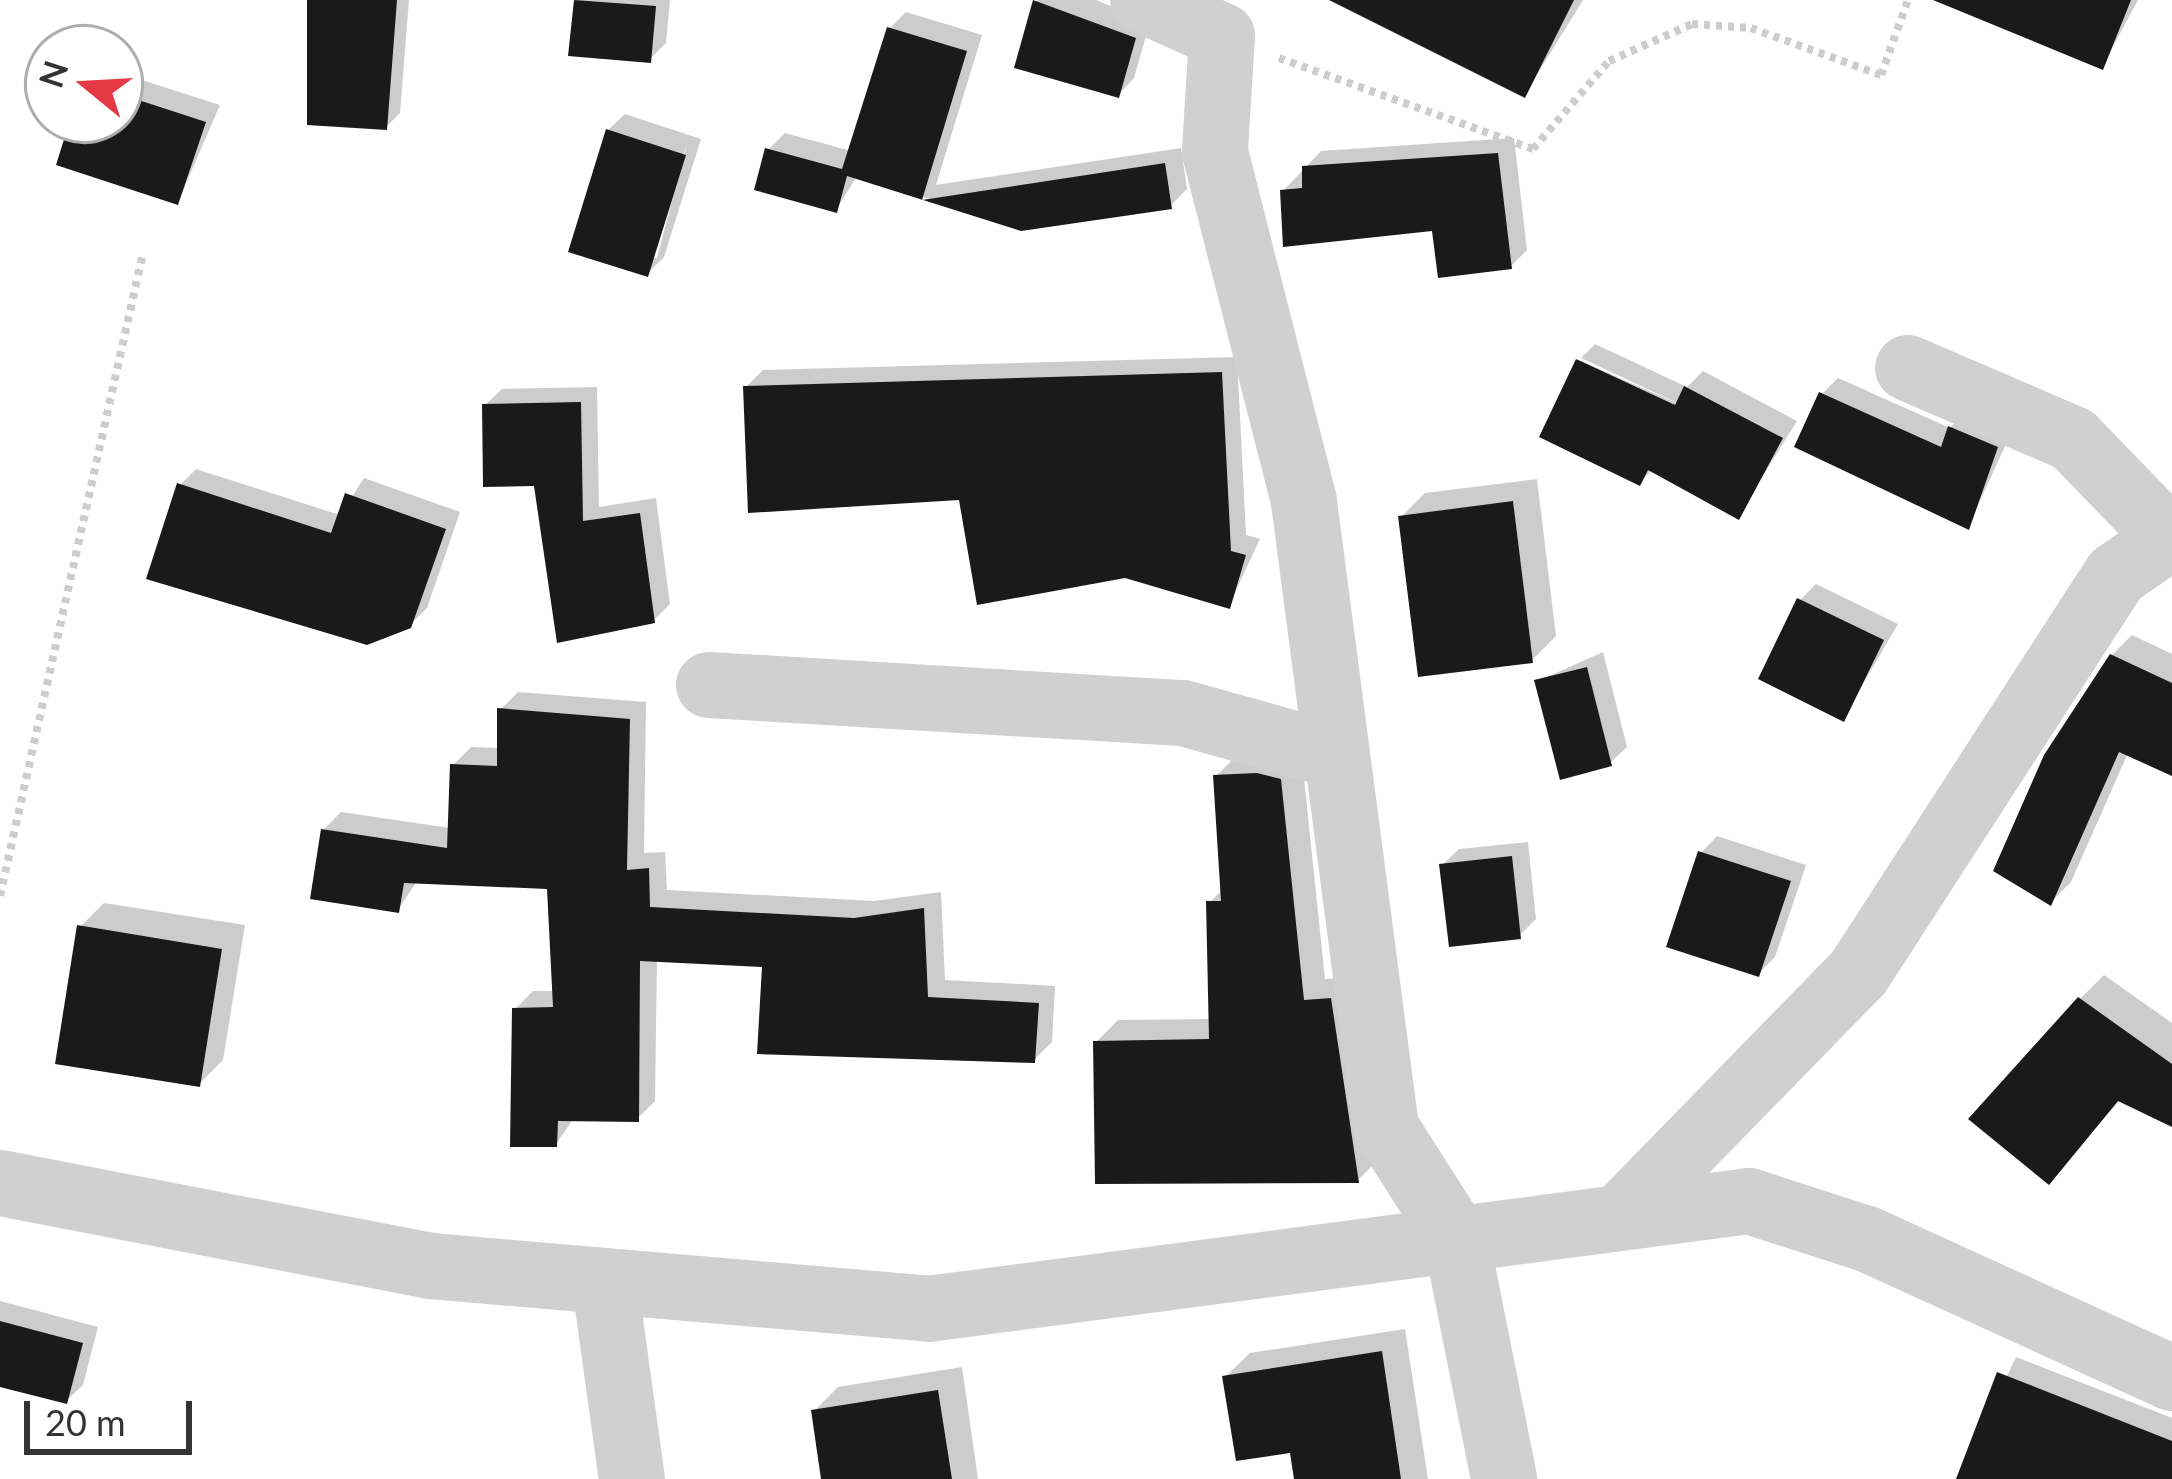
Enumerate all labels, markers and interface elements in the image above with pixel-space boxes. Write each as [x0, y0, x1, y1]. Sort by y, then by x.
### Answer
north arrow [24, 24, 144, 144]
text: N [30, 56, 76, 92]
scale bar [30, 1377, 198, 1451]
text: 20 m [45, 1400, 126, 1444]

